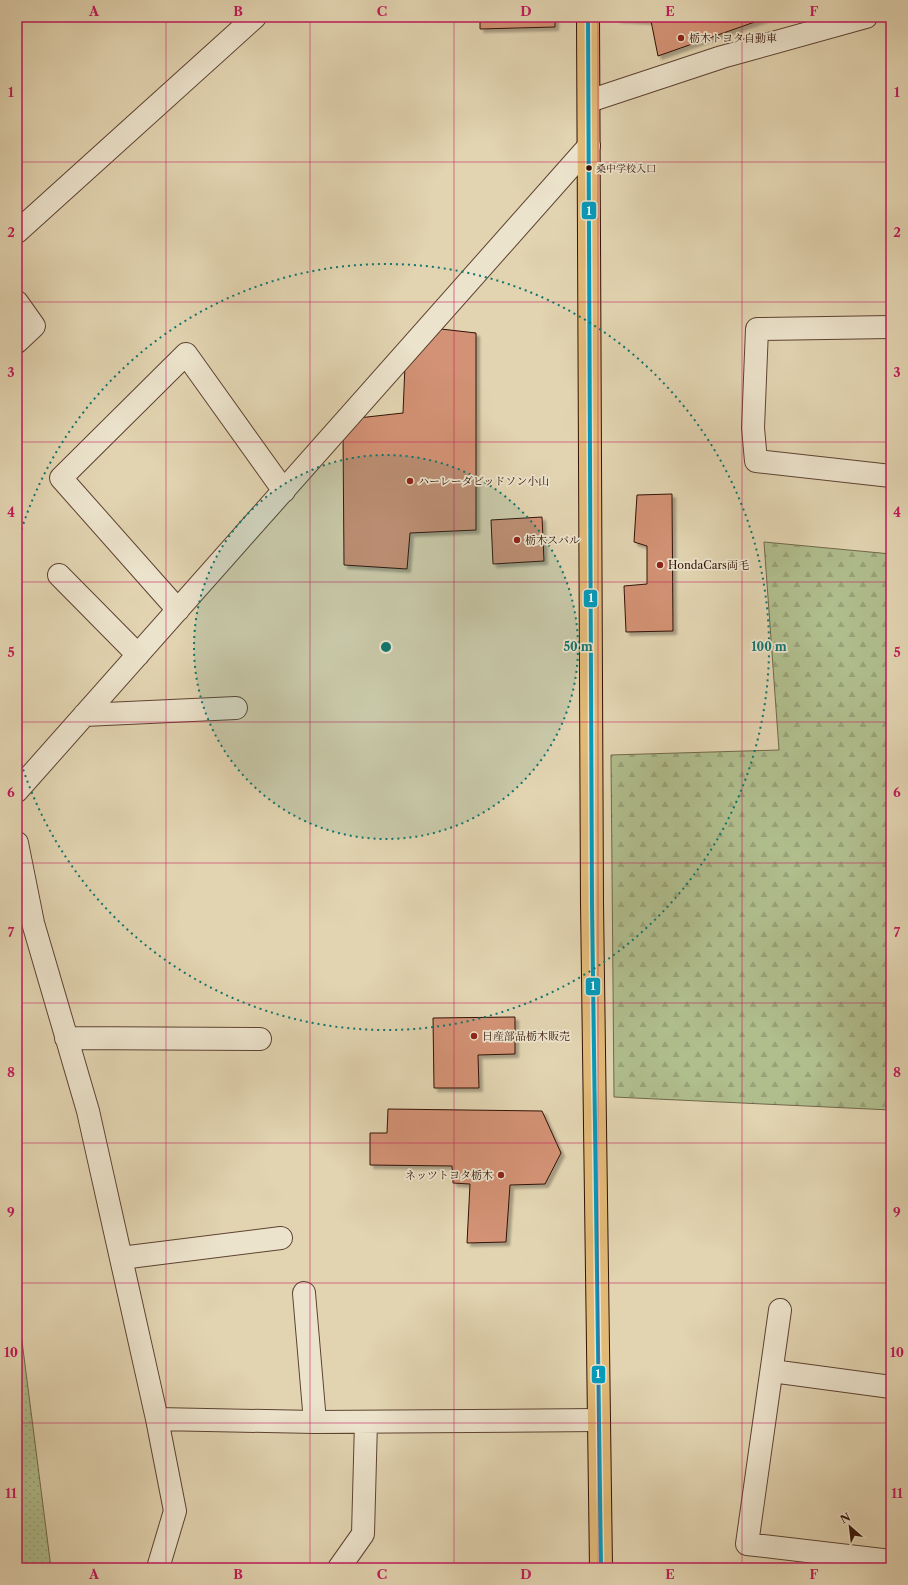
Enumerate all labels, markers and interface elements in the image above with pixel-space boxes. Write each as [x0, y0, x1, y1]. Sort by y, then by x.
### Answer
text: A [88, 3, 100, 19]
text: B [233, 3, 243, 19]
text: C [377, 3, 387, 19]
text: D [520, 3, 532, 19]
text: E [665, 3, 675, 19]
text: F [810, 3, 819, 19]
place label: 栃木トヨタ自動車 [689, 31, 777, 45]
marker: 栃木トヨタ自動車 [676, 33, 686, 43]
text: 1 [8, 84, 14, 100]
text: 1 [894, 84, 900, 100]
place label: 桑中学校入口 [596, 162, 656, 175]
marker: 桑中学校入口 [584, 163, 594, 173]
line badge: 1 [581, 201, 597, 220]
text: 1 [587, 204, 592, 218]
text: 2 [7, 224, 15, 240]
text: 2 [893, 224, 901, 240]
text: 3 [7, 364, 15, 380]
text: 3 [893, 364, 901, 380]
place label: ハーレーダビッドソン小山 [418, 474, 549, 488]
marker: ハーレーダビッドソン小山 [405, 476, 415, 486]
text: 4 [7, 504, 15, 520]
text: 4 [893, 504, 901, 520]
place label: 栃木スバル [525, 533, 580, 547]
marker: 栃木スバル [512, 535, 522, 545]
place label: HondaCars両毛 [668, 558, 749, 572]
marker: HondaCars両毛 [655, 560, 665, 570]
line badge: 1 [583, 589, 598, 608]
text: 1 [589, 591, 594, 605]
text: 50 m [563, 639, 593, 654]
text: 100 m [751, 639, 787, 654]
centre of rings [379, 640, 393, 654]
text: 5 [7, 644, 15, 660]
text: 5 [893, 644, 901, 660]
text: 6 [7, 784, 15, 800]
text: 6 [893, 784, 901, 800]
text: 7 [8, 924, 15, 940]
text: 7 [894, 924, 901, 940]
line badge: 1 [585, 977, 601, 996]
text: 1 [591, 979, 596, 993]
place label: 日産部品栃木販売 [482, 1029, 570, 1043]
marker: 日産部品栃木販売 [469, 1031, 479, 1041]
text: 8 [7, 1064, 15, 1080]
text: 8 [893, 1064, 901, 1080]
place label: ネッツトヨタ栃木 [405, 1168, 493, 1182]
marker: ネッツトヨタ栃木 [496, 1170, 506, 1180]
text: 9 [7, 1204, 15, 1220]
text: 9 [893, 1204, 901, 1220]
text: 10 [4, 1344, 18, 1360]
text: 10 [890, 1344, 904, 1360]
line badge: 1 [591, 1365, 606, 1384]
text: 1 [596, 1367, 601, 1381]
text: 11 [5, 1485, 17, 1501]
text: 11 [891, 1485, 903, 1501]
north arrow [830, 1507, 870, 1547]
text: N [838, 1510, 853, 1527]
text: A [88, 1566, 100, 1582]
text: B [233, 1566, 243, 1582]
text: C [377, 1566, 387, 1582]
text: D [520, 1566, 532, 1582]
text: E [665, 1566, 675, 1582]
text: F [810, 1566, 819, 1582]

